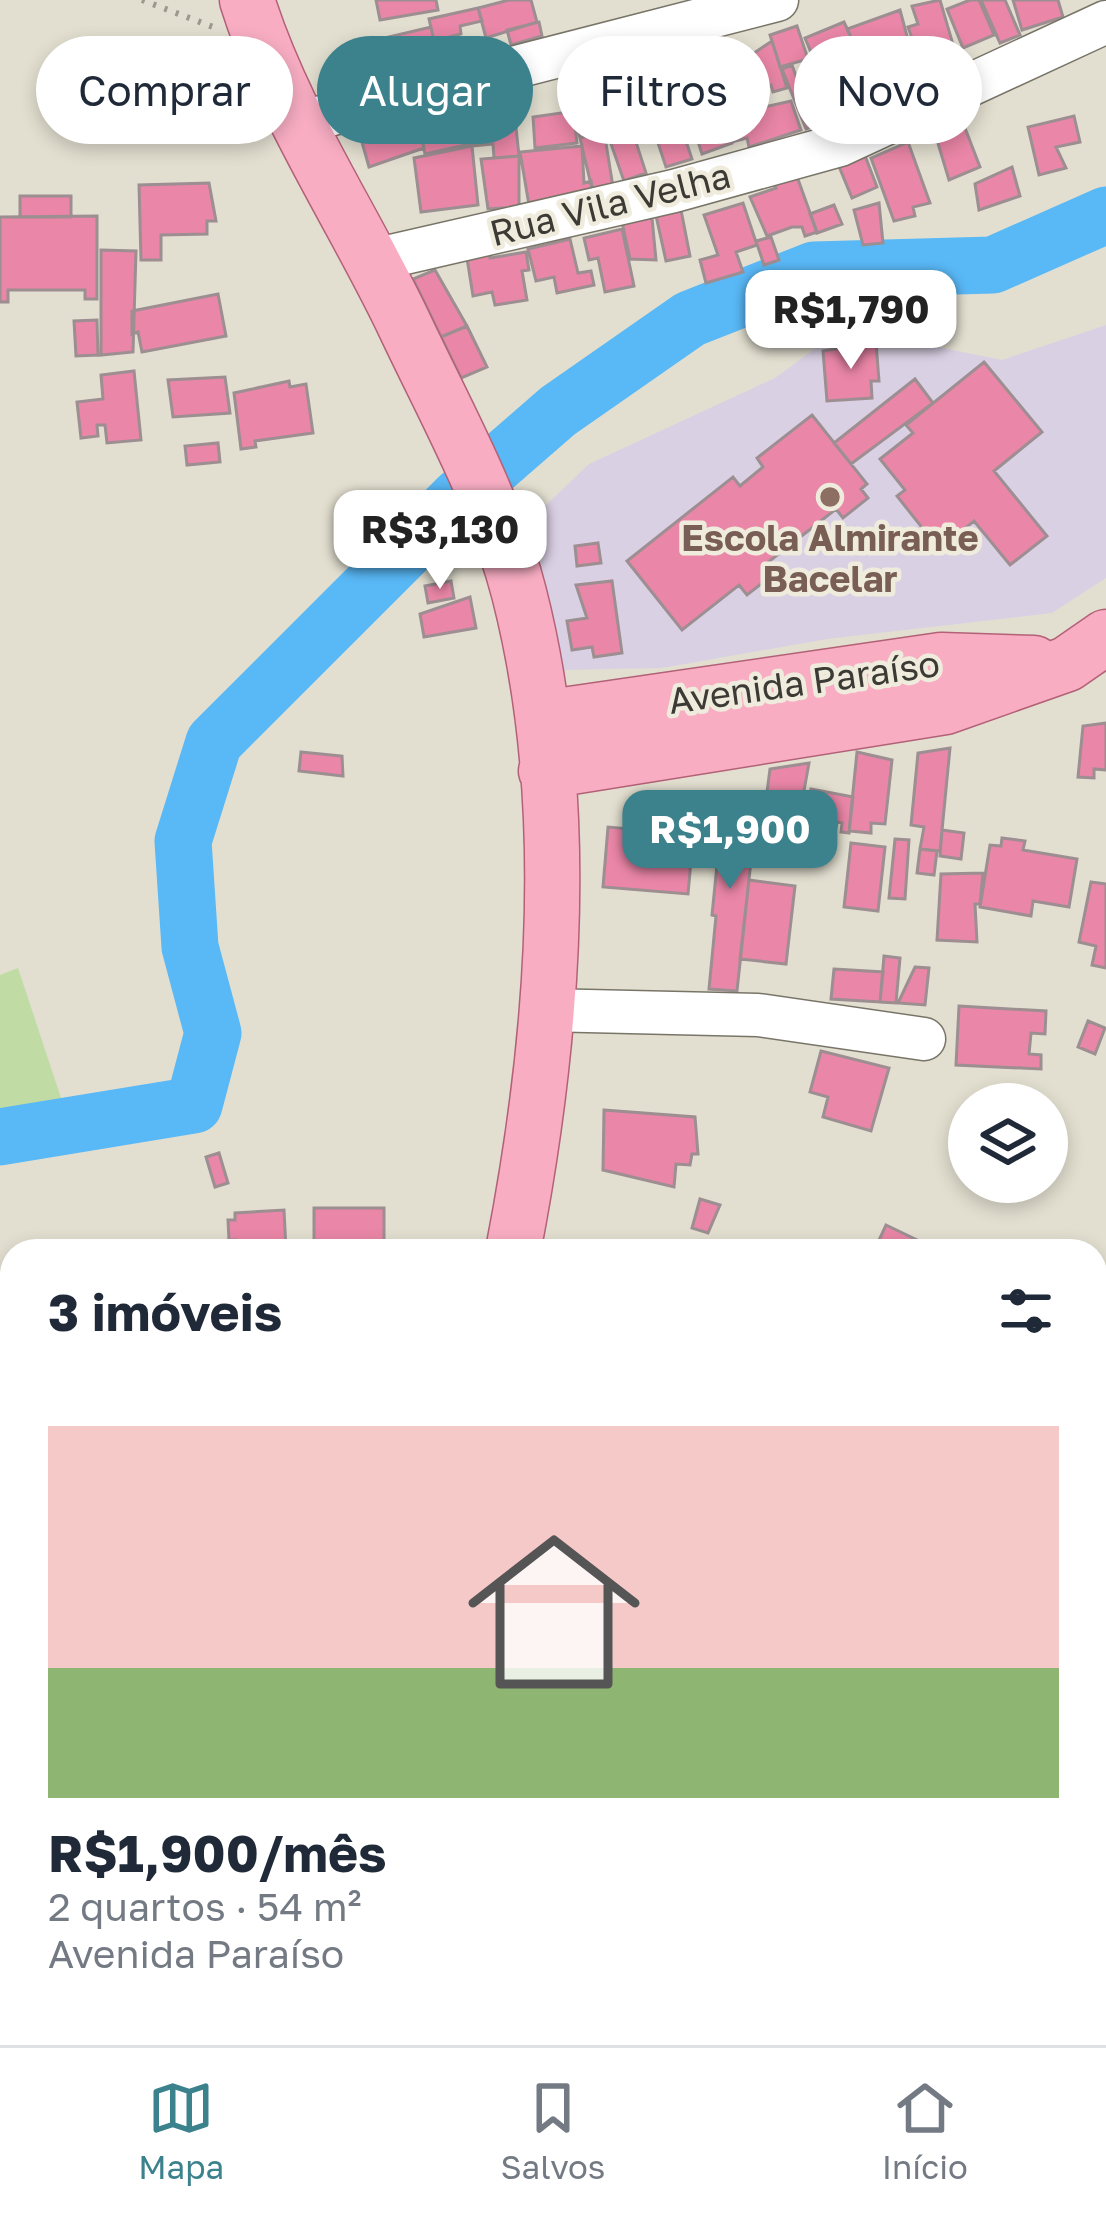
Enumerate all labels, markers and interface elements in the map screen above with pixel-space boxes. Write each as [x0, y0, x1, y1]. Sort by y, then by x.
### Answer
chip: Comprar [36, 36, 293, 144]
chip: Alugar [317, 36, 533, 144]
chip: Filtros [557, 36, 770, 144]
chip: Novo [794, 36, 982, 144]
street label: Rua Vila Velha [485, 153, 735, 254]
pin: R$1,790 [740, 270, 962, 372]
text: R$1,790 [772, 285, 930, 332]
marker: Escola Almirante Bacelar [817, 484, 843, 510]
pin: R$3,130 [329, 490, 551, 592]
text: R$3,130 [361, 505, 519, 552]
place label: Escola Almirante Bacelar [681, 516, 979, 600]
street label: Avenida Paraíso [666, 641, 942, 722]
pin: R$1,900 [619, 790, 841, 892]
text: R$1,900 [649, 805, 811, 852]
map controls [948, 1083, 1068, 1203]
button: layers [948, 1083, 1068, 1203]
icon: filters [993, 1278, 1059, 1344]
text: 3 imóveis [48, 1281, 282, 1342]
icon: home [446, 1504, 662, 1720]
text: R$1,900/mês [48, 1822, 387, 1883]
text: 2 quartos · 54 m² [48, 1883, 362, 1930]
text: Avenida Paraíso [48, 1930, 344, 1977]
tab: Mapa [138, 2075, 224, 2186]
tab: Salvos [501, 2075, 605, 2186]
tab: Início [882, 2075, 968, 2186]

